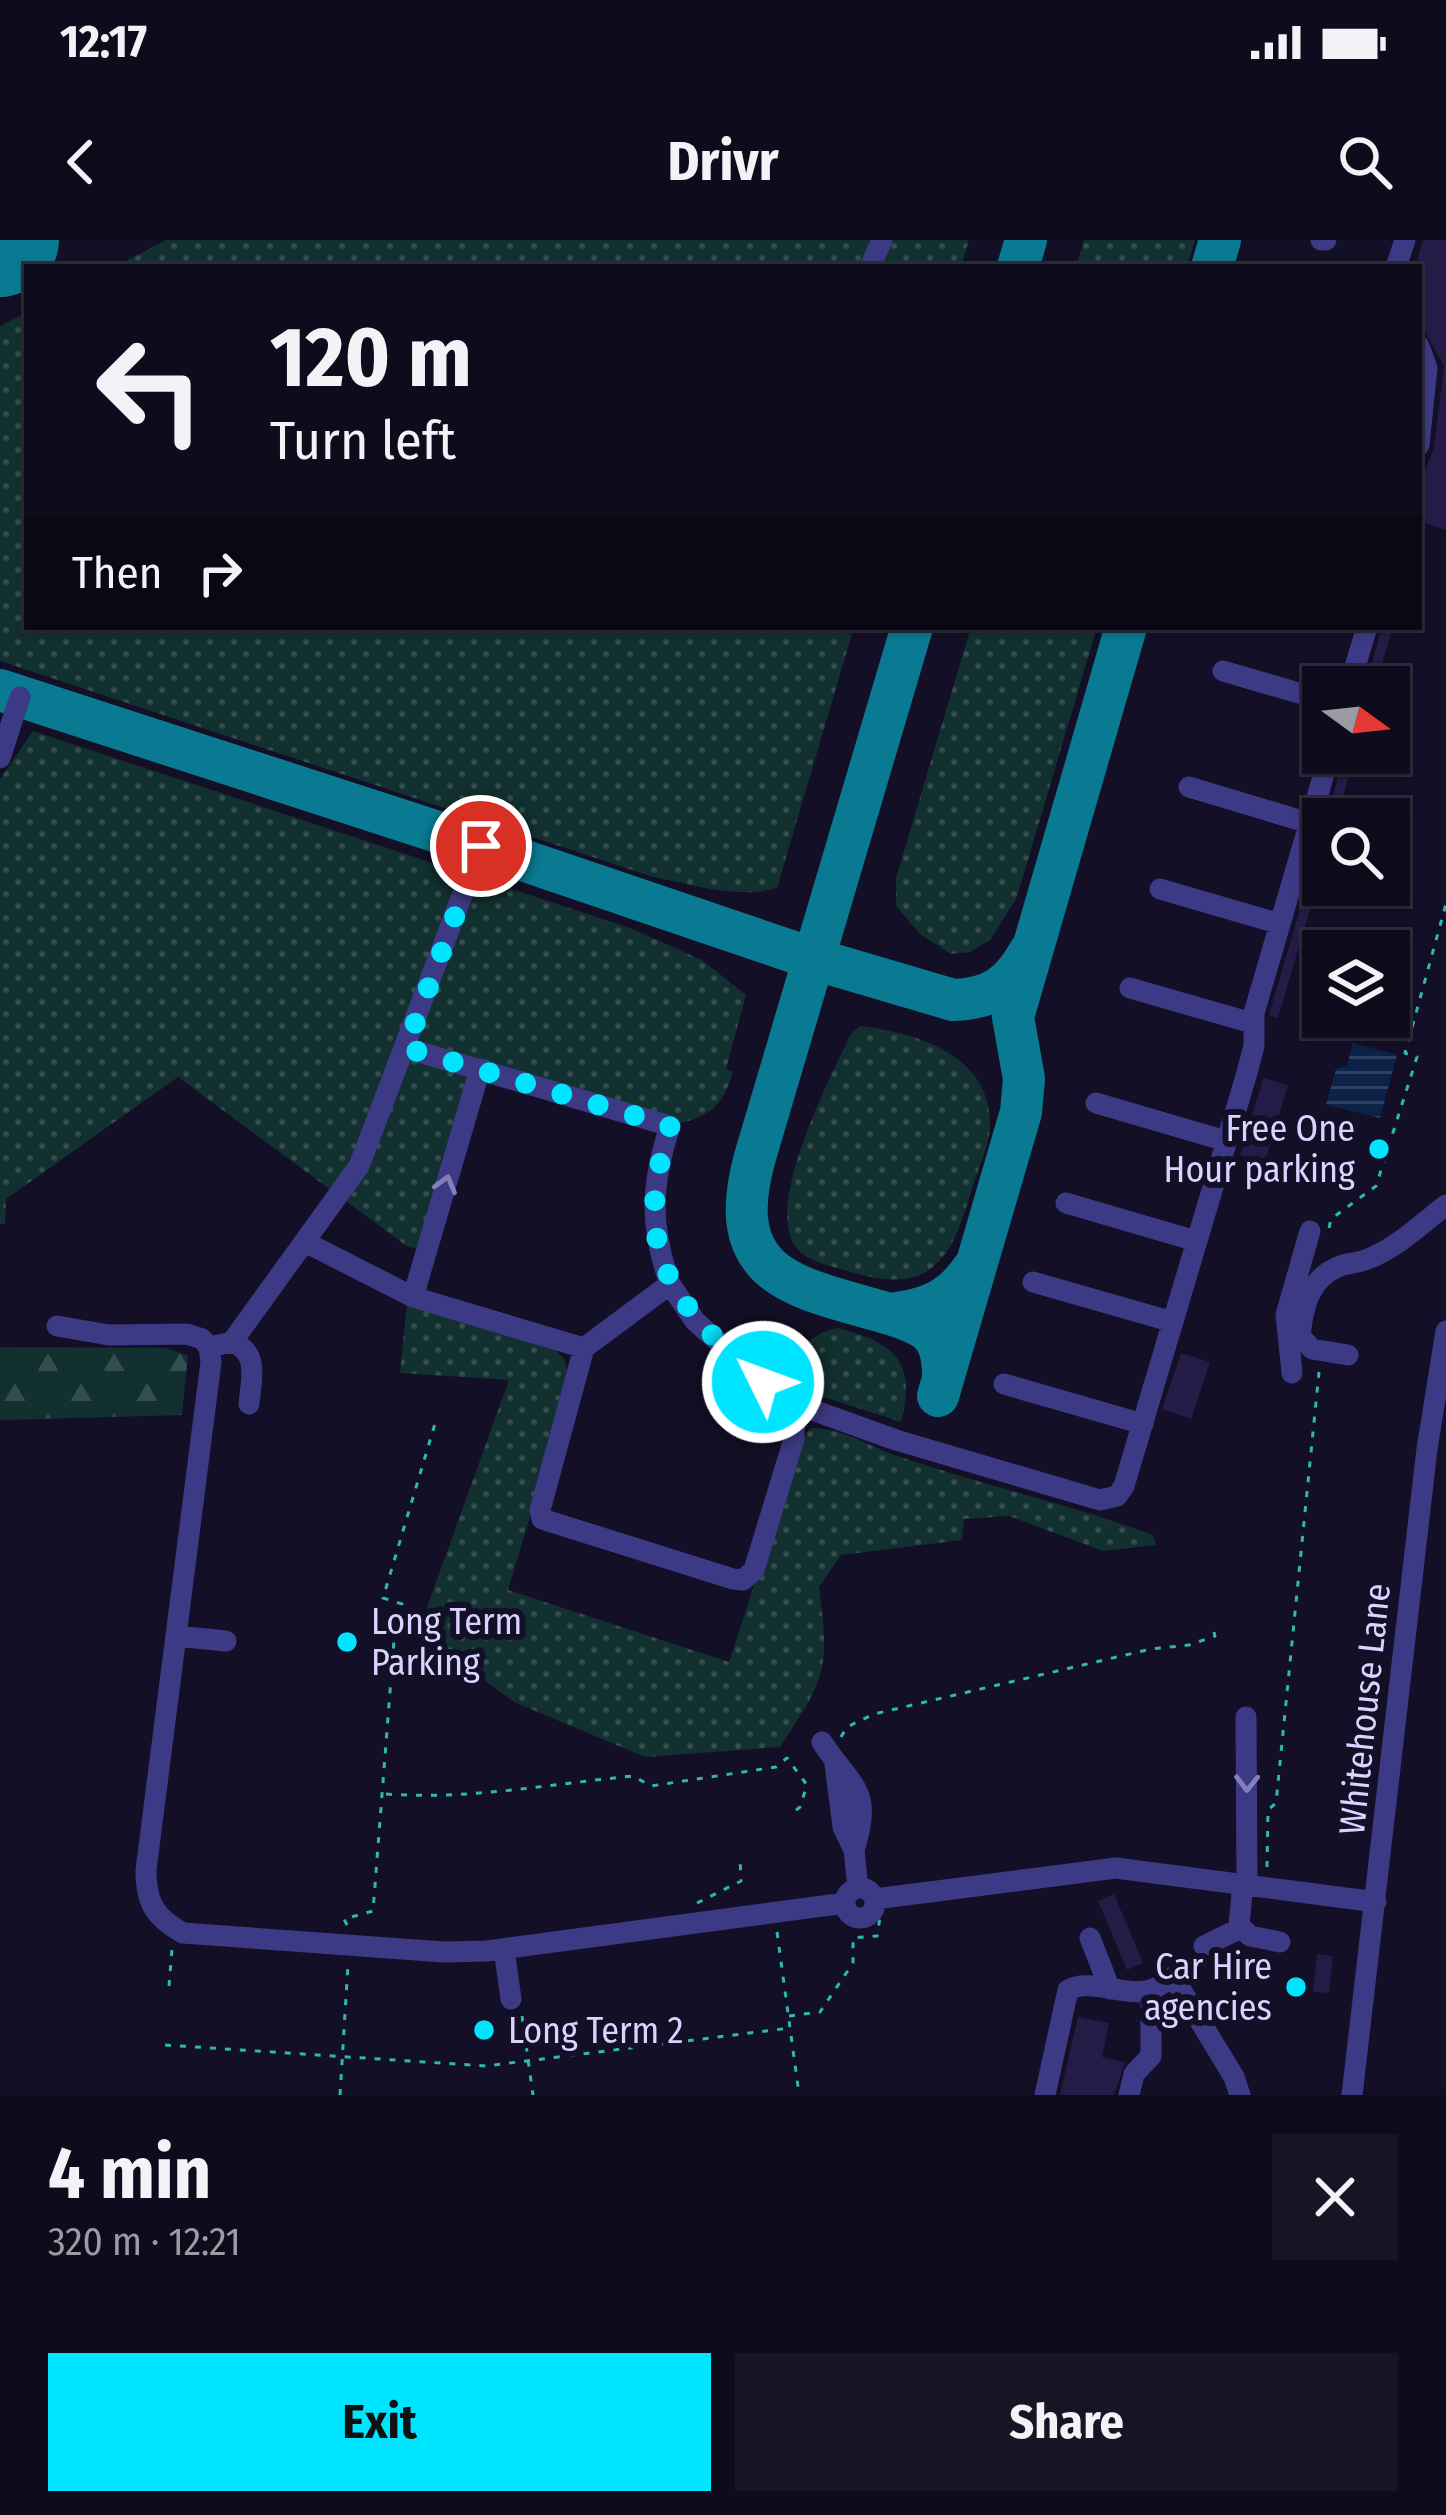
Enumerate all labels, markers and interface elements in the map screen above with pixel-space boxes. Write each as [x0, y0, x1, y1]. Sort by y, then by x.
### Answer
text: 12:17 [60, 15, 147, 69]
icon: back [48, 129, 114, 195]
icon: search [1332, 129, 1398, 195]
text: Drivr [667, 130, 779, 194]
text: 120 m [270, 307, 472, 408]
icon: left [72, 312, 228, 468]
text: Turn left [270, 409, 456, 473]
icon: right [187, 540, 253, 606]
text: Then [72, 546, 163, 600]
north arrow [1302, 666, 1410, 774]
map controls [1302, 666, 1410, 1038]
pin [430, 795, 532, 897]
button: search [1302, 798, 1410, 906]
icon: arrive [448, 813, 514, 879]
button: layers [1302, 930, 1410, 1038]
place label: Free One Hour parking [1164, 1107, 1355, 1192]
marker: Free One Hour parking [1366, 1136, 1392, 1162]
one-way arrow [432, 1175, 457, 1196]
position arrow [700, 1319, 826, 1445]
street label: Whitehouse Lane [1330, 1581, 1400, 1837]
place label: Long Term Parking [371, 1600, 522, 1685]
marker: Long Term Parking [334, 1629, 360, 1655]
one-way arrow [1235, 1774, 1261, 1793]
place label: Car Hire agencies [1144, 1945, 1272, 2030]
marker: Car Hire agencies [1283, 1974, 1309, 2000]
place label: Long Term 2 [508, 2009, 684, 2053]
marker: Long Term 2 [471, 2017, 497, 2043]
text: 4 min [48, 2131, 211, 2217]
button: close [1272, 2134, 1398, 2260]
text: 320 m · 12:21 [48, 2219, 241, 2265]
button: Exit [48, 2353, 711, 2491]
button: Share [735, 2353, 1398, 2491]

